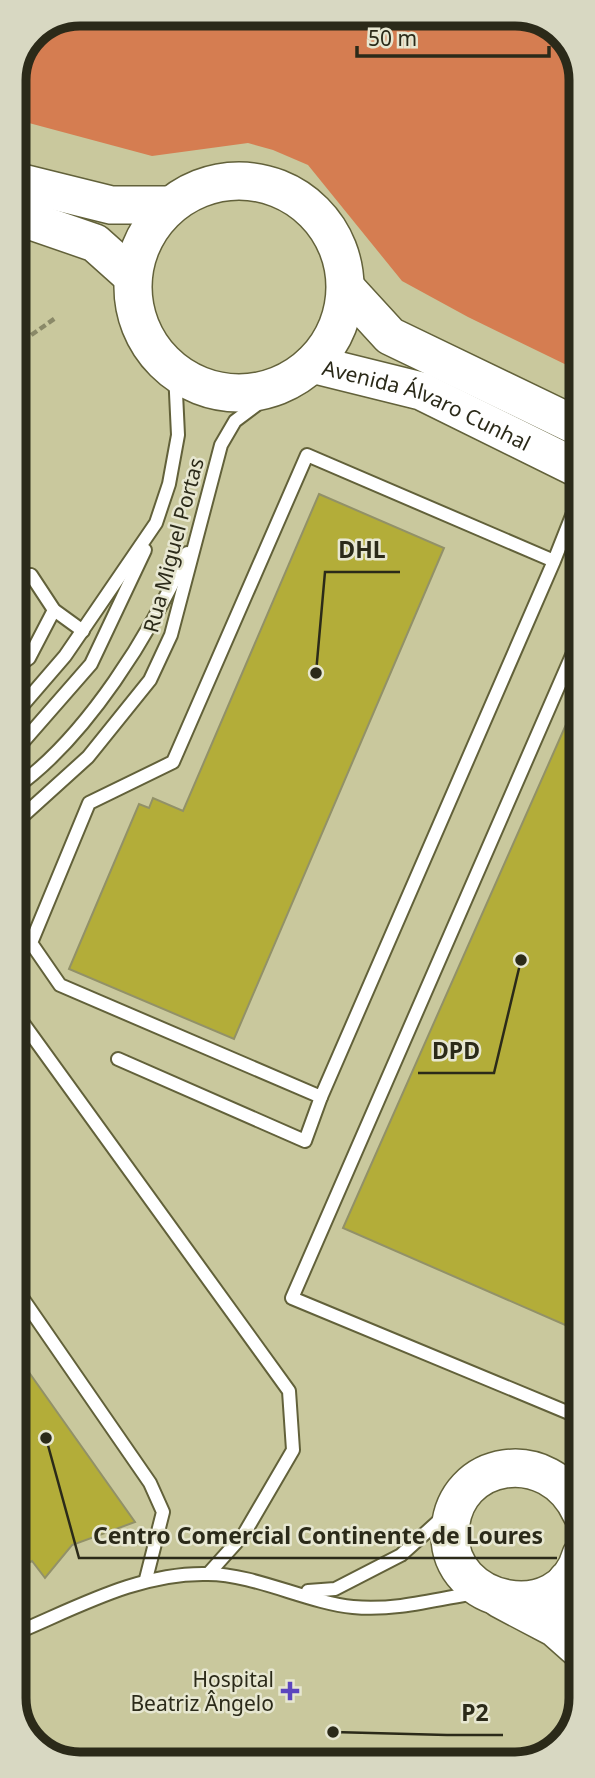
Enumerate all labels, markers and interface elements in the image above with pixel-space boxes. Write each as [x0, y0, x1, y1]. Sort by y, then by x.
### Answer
scale bar [357, 14, 550, 58]
text: 50 m [368, 24, 417, 52]
street label: Avenida Álvaro Cunhal [319, 353, 535, 457]
street label: Rua Miguel Portas [136, 455, 210, 635]
callout: DHL [325, 528, 400, 572]
text: DHL [338, 533, 386, 565]
callout: DPD [418, 1029, 494, 1073]
text: DPD [432, 1034, 480, 1066]
callout: Centro Comercial Continente de Loures [79, 1514, 557, 1558]
text: Centro Comercial Continente de Loures [93, 1519, 543, 1551]
place label: Hospital Beatriz Ângelo [130, 1665, 274, 1717]
marker: Hospital Beatriz Ângelo [280, 1681, 300, 1701]
callout: P2 [447, 1691, 503, 1735]
text: P2 [461, 1696, 489, 1728]

